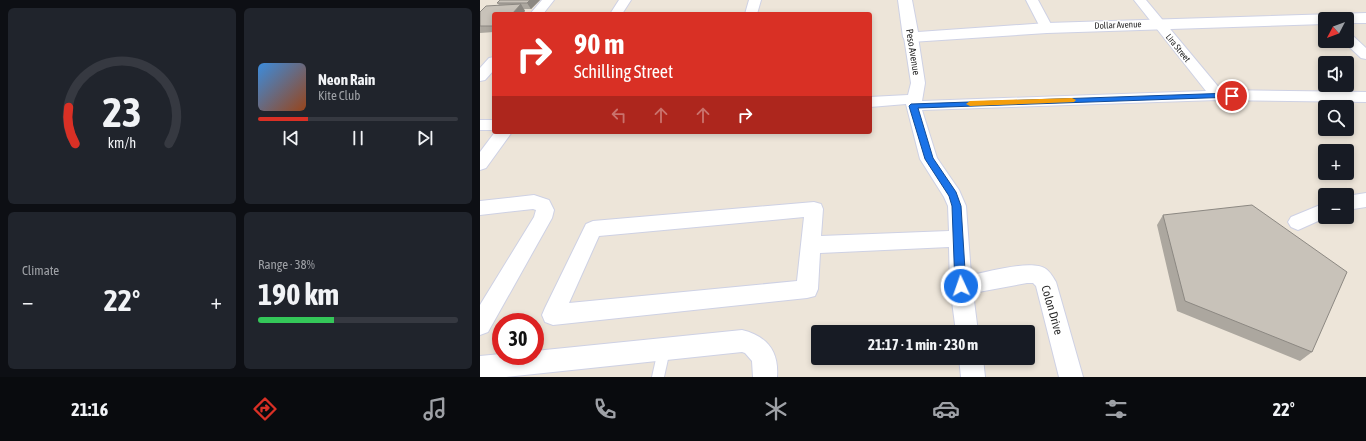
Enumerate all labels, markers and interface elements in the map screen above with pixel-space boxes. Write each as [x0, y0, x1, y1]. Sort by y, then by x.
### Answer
north arrow [1318, 12, 1354, 48]
map controls [1318, 12, 1354, 224]
street label: Dollar Avenue [1094, 19, 1142, 31]
icon: right [508, 28, 560, 80]
text: 90 m [574, 28, 624, 60]
street label: Peso Avenue [904, 28, 922, 76]
street label: Lira Street [1164, 32, 1193, 64]
button: sound [1318, 56, 1354, 92]
text: Schilling Street [574, 61, 673, 82]
text: Neon Rain [318, 71, 375, 88]
pin [1215, 79, 1249, 113]
icon: arrive [1221, 85, 1243, 107]
text: 23 [102, 88, 142, 136]
text: Kite Club [318, 88, 360, 103]
button: search [1318, 100, 1354, 136]
icon: left [608, 104, 630, 126]
icon: ahead [650, 104, 672, 126]
icon: ahead [692, 104, 714, 126]
icon: right [734, 104, 756, 126]
icon: previous [280, 127, 302, 149]
icon: pause [347, 127, 369, 149]
icon: next [414, 127, 436, 149]
text: km/h [108, 134, 136, 150]
button: + [1318, 144, 1354, 180]
button: − [1318, 188, 1354, 224]
text: Range · 38% [258, 257, 315, 272]
text: Climate [22, 263, 59, 278]
position arrow [940, 265, 982, 307]
text: 190 km [258, 277, 339, 311]
text: 22° [104, 283, 140, 317]
street label: Colon Drive [1038, 284, 1066, 336]
text: − [22, 288, 33, 314]
text: + [211, 288, 222, 314]
speed limit sign: 30 [492, 313, 544, 365]
text: 21:17 · 1 min · 230 m [868, 336, 978, 353]
icon: directions [251, 395, 279, 423]
icon: music [421, 395, 449, 423]
icon: phone [591, 395, 619, 423]
icon: climate [762, 395, 790, 423]
icon: car [932, 395, 960, 423]
icon: filters [1102, 395, 1130, 423]
text: 21:16 [71, 399, 108, 420]
text: 22° [1273, 399, 1295, 420]

